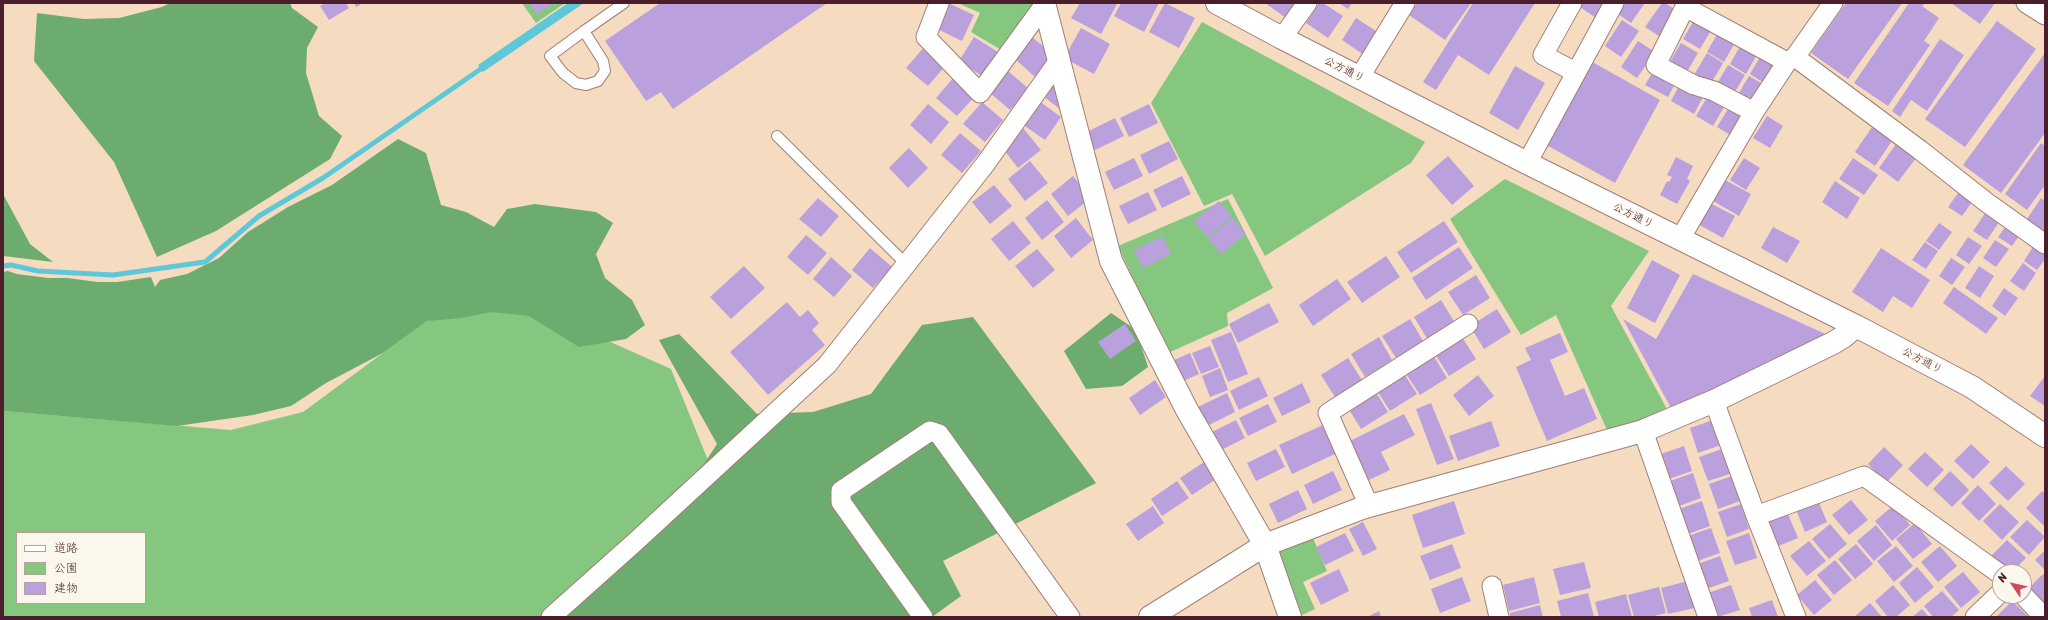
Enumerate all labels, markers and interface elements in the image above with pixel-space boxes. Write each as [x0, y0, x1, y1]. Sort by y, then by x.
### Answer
street label: 公方通り [1321, 54, 1367, 86]
street label: 公方通り [1610, 200, 1656, 232]
street label: 公方通り [1899, 345, 1945, 377]
legend [16, 532, 146, 604]
text: 道路 [54, 537, 78, 559]
text: 公園 [54, 557, 78, 579]
north arrow [1992, 564, 2032, 604]
text: N [1992, 569, 2012, 586]
text: 建物 [54, 577, 78, 599]

